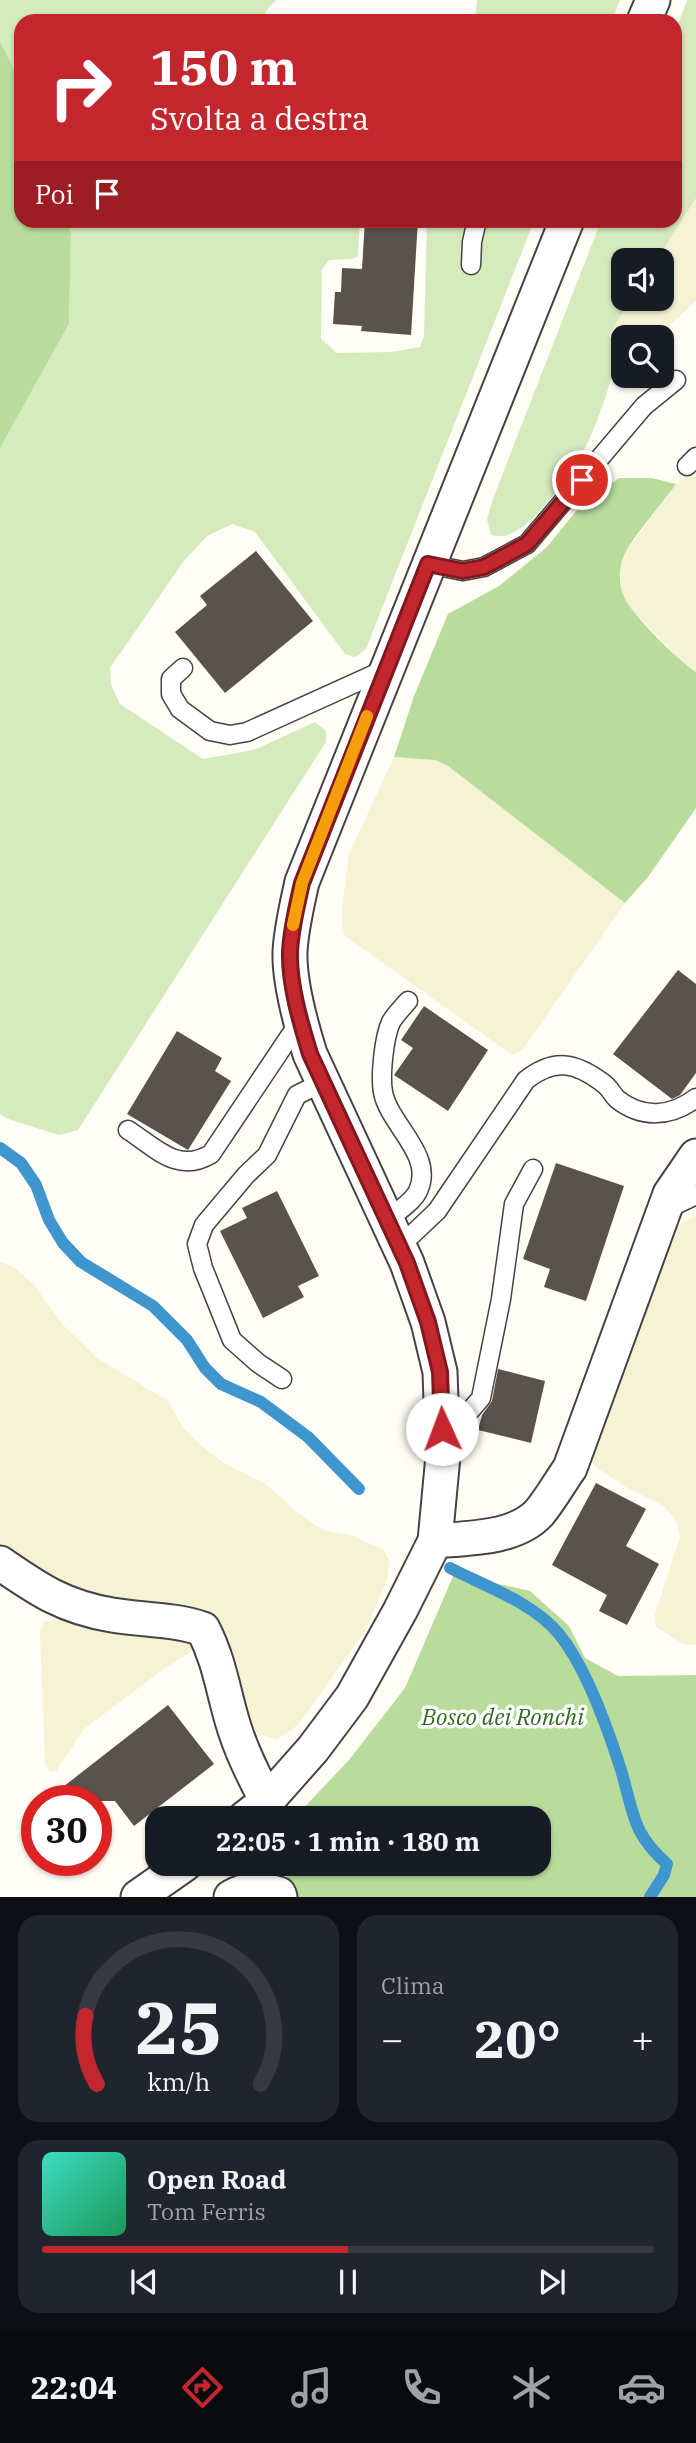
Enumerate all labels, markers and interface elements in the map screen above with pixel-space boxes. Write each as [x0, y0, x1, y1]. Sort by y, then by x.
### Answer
text: 150 m [150, 35, 297, 98]
icon: right [35, 42, 126, 133]
text: Svolta a destra [150, 97, 369, 139]
icon: arrive [88, 175, 126, 213]
text: Poi [35, 177, 74, 211]
map controls [611, 248, 674, 388]
button: sound [611, 248, 674, 311]
button: search [611, 325, 674, 388]
pin [552, 450, 612, 510]
icon: arrive [563, 461, 601, 499]
position arrow [405, 1392, 479, 1466]
park label: Bosco dei Ronchi [421, 1701, 584, 1731]
speed limit sign: 30 [21, 1785, 112, 1876]
text: 22:05 · 1 min · 180 m [216, 1824, 480, 1858]
text: Clima [381, 1970, 445, 2000]
text: 25 [135, 1980, 222, 2075]
text: 20° [474, 2005, 561, 2072]
text: − [381, 2014, 404, 2063]
text: + [631, 2014, 654, 2063]
text: km/h [147, 2065, 210, 2098]
text: Open Road [147, 2162, 286, 2196]
text: Tom Ferris [147, 2196, 266, 2226]
icon: previous [125, 2263, 163, 2301]
icon: pause [329, 2263, 367, 2301]
icon: next [533, 2263, 571, 2301]
icon: directions [178, 2363, 227, 2412]
icon: music [287, 2363, 336, 2412]
icon: phone [397, 2363, 446, 2412]
icon: climate [507, 2363, 556, 2412]
icon: car [617, 2363, 666, 2412]
text: 22:04 [30, 2366, 117, 2408]

